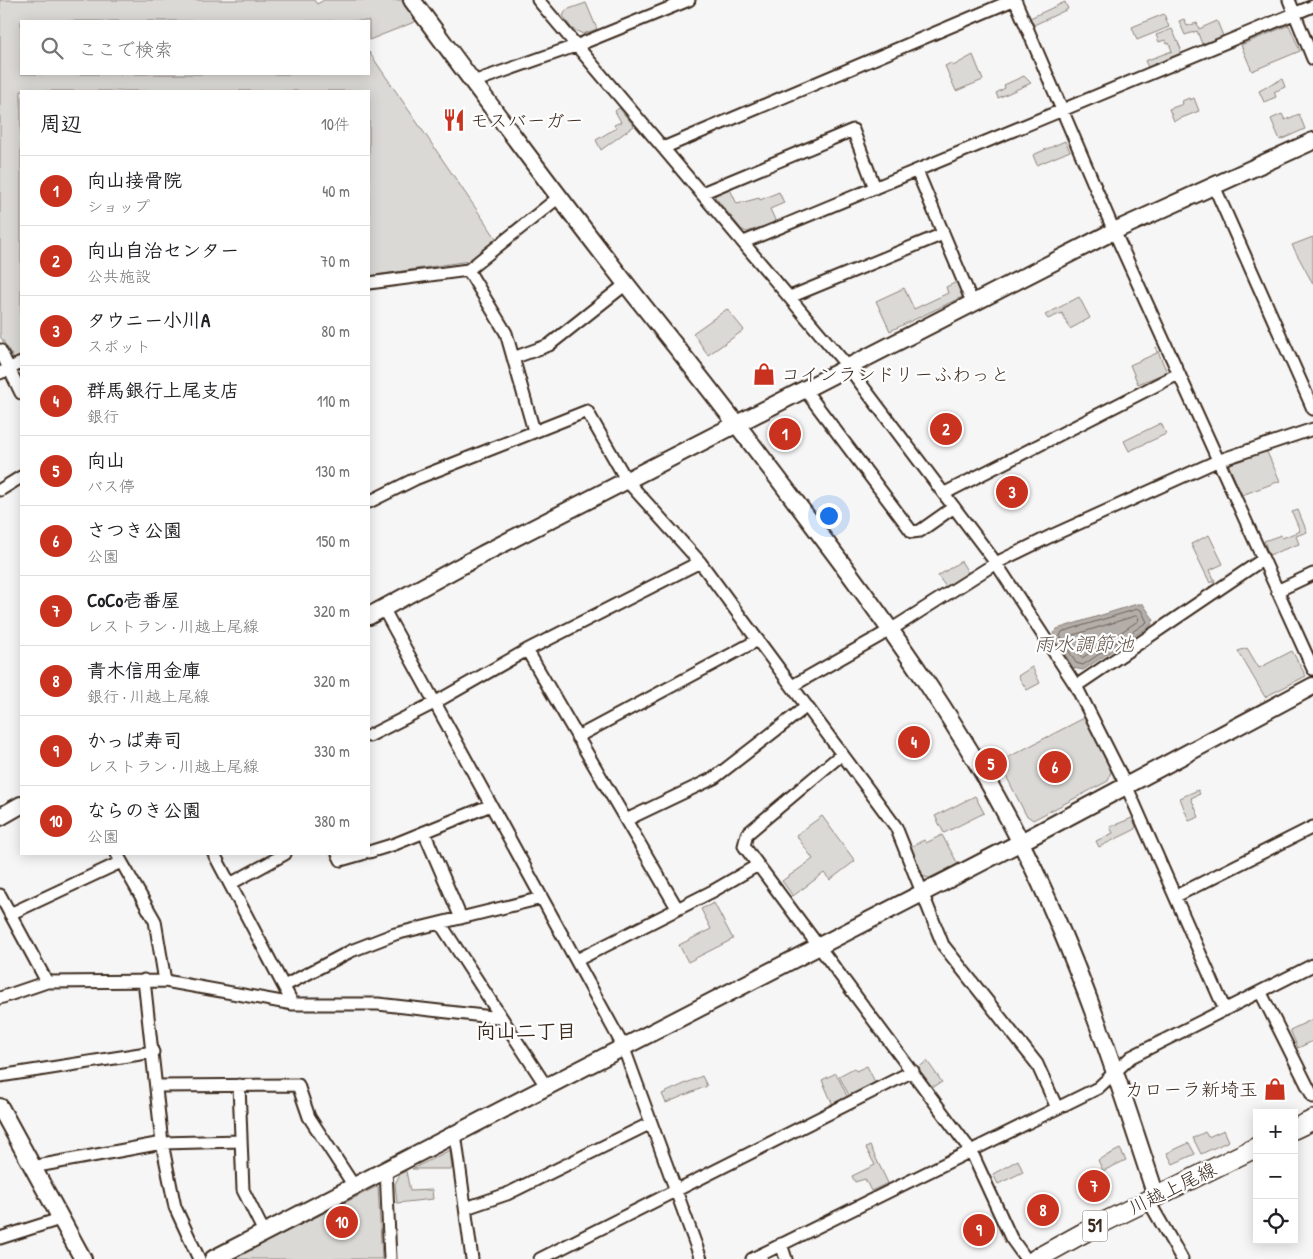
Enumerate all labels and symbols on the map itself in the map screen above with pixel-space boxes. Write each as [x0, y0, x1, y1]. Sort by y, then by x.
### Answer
restaurant icon: モスバーガー [441, 107, 467, 133]
place label: モスバーガー [470, 107, 584, 133]
shop icon: コインランドリーふわっと [751, 361, 777, 387]
place label: コインランドリーふわっと [781, 361, 1009, 387]
pin: 2 [930, 410, 962, 448]
pin: 1 [769, 415, 801, 453]
pin: 3 [996, 473, 1028, 511]
your location [816, 503, 842, 529]
water label: 雨水調節池 [1034, 630, 1135, 657]
pin: 4 [898, 723, 930, 761]
pin: 5 [975, 745, 1007, 783]
pin: 6 [1039, 748, 1071, 786]
district label: 向山二丁目 [476, 1017, 576, 1044]
place label: カローラ新埼玉 [1125, 1076, 1258, 1102]
shop icon: カローラ新埼玉 [1262, 1076, 1288, 1102]
street label: 川越上尾線 [1124, 1155, 1220, 1221]
pin: 7 [1078, 1167, 1110, 1205]
pin: 8 [1027, 1191, 1059, 1229]
pin: 10 [326, 1203, 358, 1241]
road number: 51 [1082, 1210, 1108, 1242]
pin: 9 [963, 1211, 995, 1249]

